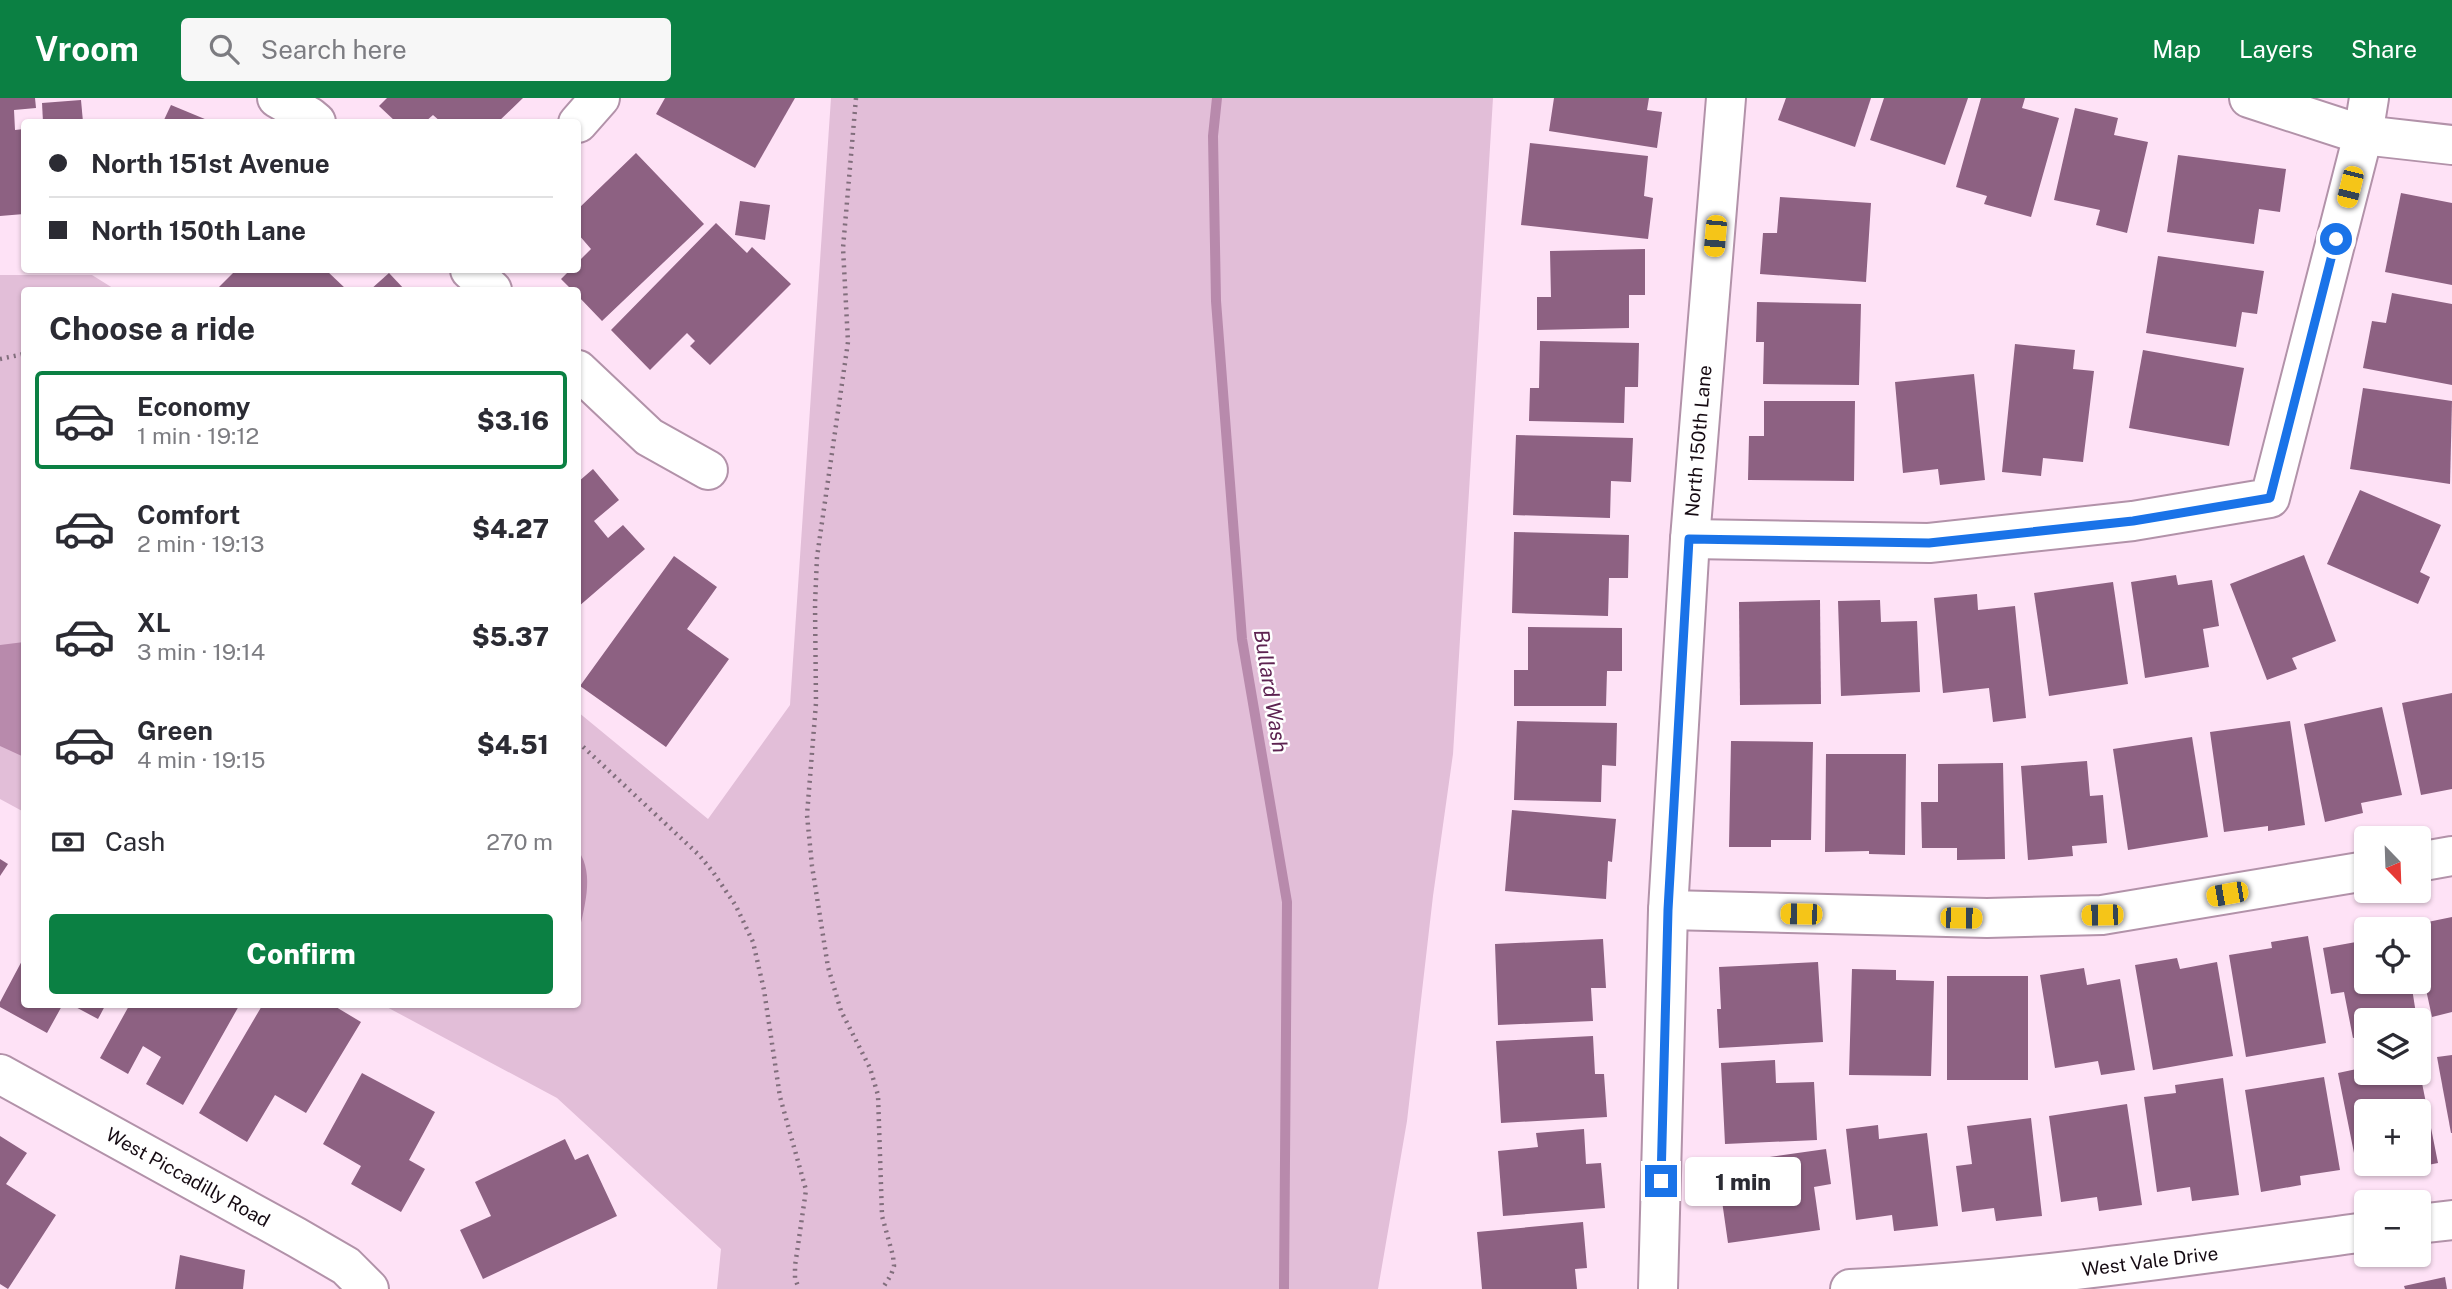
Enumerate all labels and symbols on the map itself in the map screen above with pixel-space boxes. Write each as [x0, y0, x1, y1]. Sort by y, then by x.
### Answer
car [2335, 164, 2366, 210]
car [1703, 214, 1728, 258]
route start [2320, 223, 2352, 255]
street label: North 150th Lane [1680, 364, 1716, 518]
water label: Bullard Wash [1249, 628, 1293, 754]
north arrow [2354, 826, 2431, 903]
car [2205, 880, 2250, 908]
car [1780, 903, 1823, 925]
car [2081, 904, 2124, 926]
car [1940, 907, 1983, 929]
street label: West Piccadilly Road [102, 1123, 274, 1231]
callout: 1 min [1686, 1156, 1801, 1206]
route end [1645, 1165, 1677, 1197]
street label: West Vale Drive [2080, 1242, 2220, 1280]

